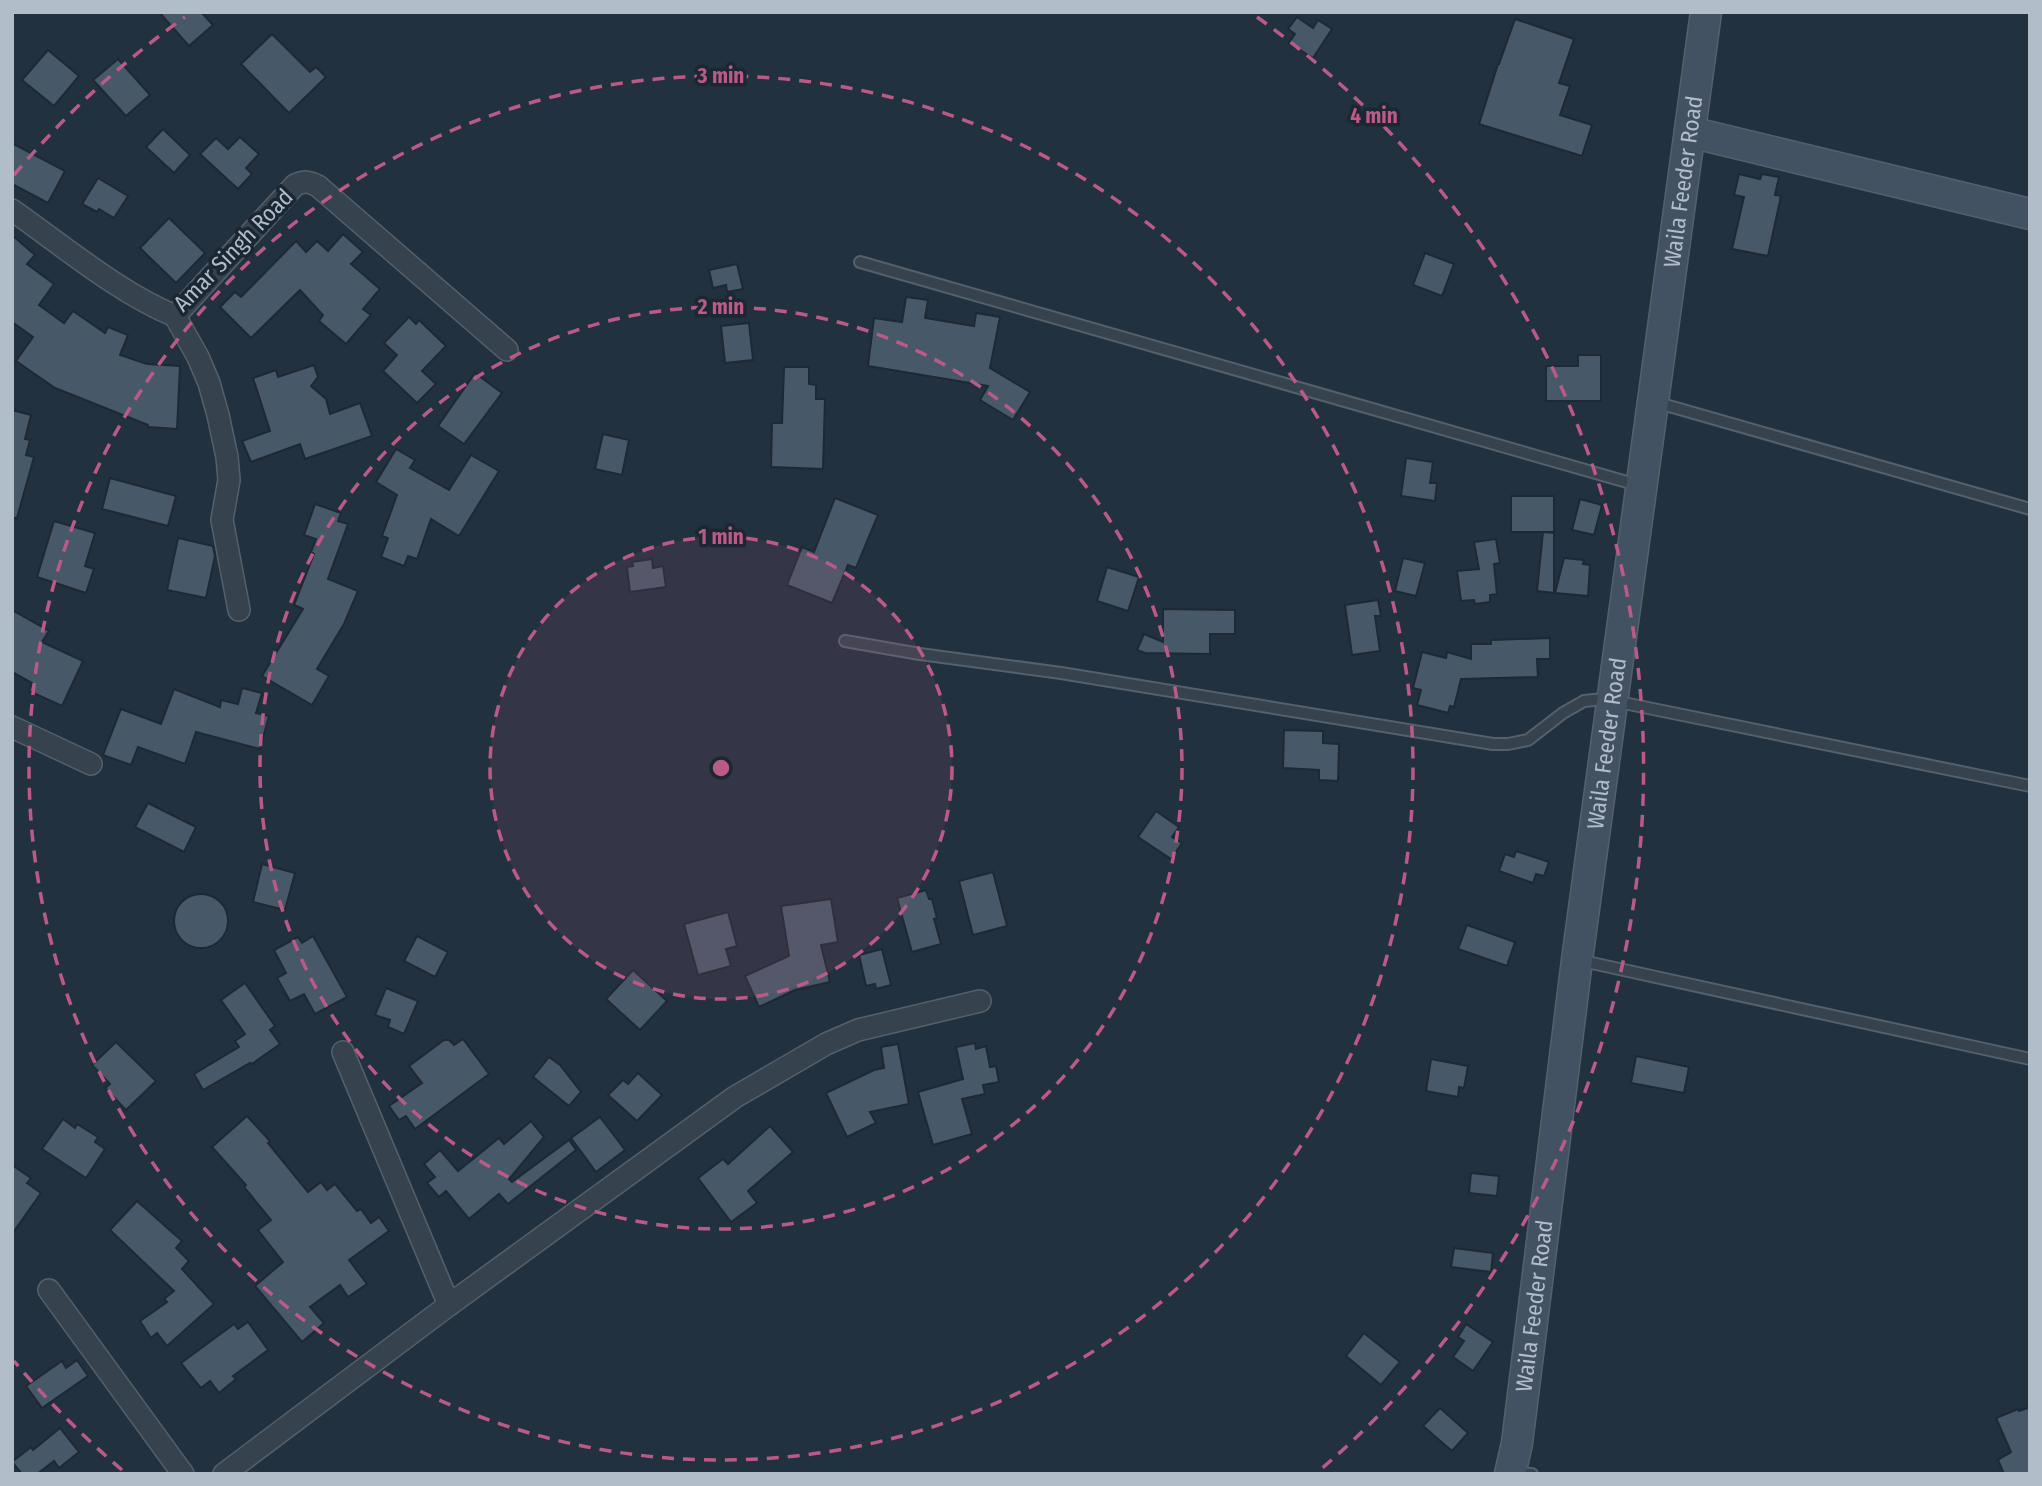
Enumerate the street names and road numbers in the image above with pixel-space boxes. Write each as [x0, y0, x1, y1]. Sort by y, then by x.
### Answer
street label: Waila Feeder Road [1657, 94, 1708, 269]
street label: Amar Singh Road [167, 183, 299, 317]
street label: Waila Feeder Road [1581, 656, 1632, 831]
street label: Waila Feeder Road [1509, 1218, 1559, 1393]

